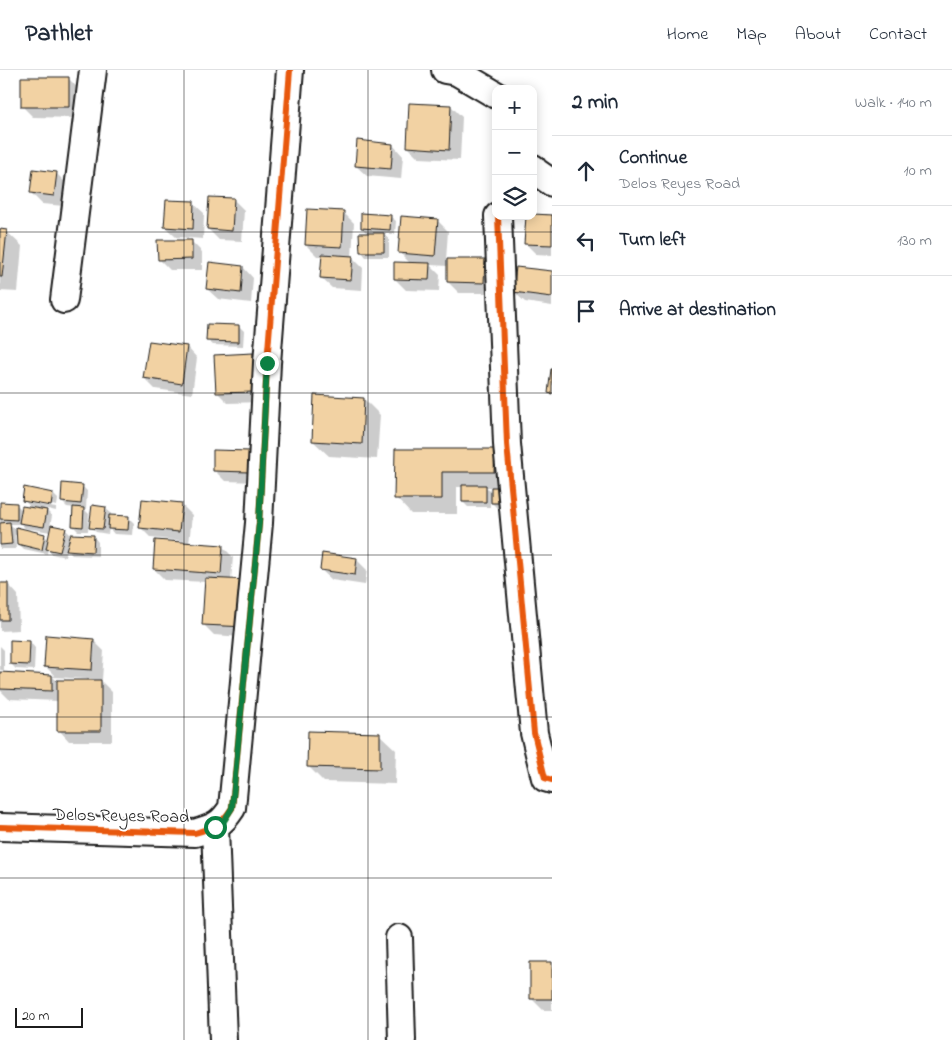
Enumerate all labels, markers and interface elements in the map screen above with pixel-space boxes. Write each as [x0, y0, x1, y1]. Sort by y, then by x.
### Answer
text: Pathlet [25, 17, 93, 52]
text: Home [667, 22, 708, 48]
text: Map [736, 22, 767, 48]
text: About [795, 22, 841, 48]
text: Contact [869, 22, 927, 48]
map controls [492, 85, 537, 220]
button: + [492, 85, 537, 130]
text: 2 min [572, 88, 618, 118]
text: Walk · 140 m [855, 91, 932, 115]
button: − [492, 130, 537, 175]
text: Continue [619, 145, 687, 172]
icon: ahead [572, 157, 600, 185]
text: 10 m [904, 159, 932, 183]
text: Delos Reyes Road [619, 172, 740, 196]
button: layers [492, 175, 537, 220]
icon: left [572, 227, 600, 255]
text: Turn left [619, 227, 686, 254]
text: 130 m [897, 229, 932, 253]
icon: arrive [572, 297, 600, 325]
text: Arrive at destination [619, 297, 776, 324]
route end [256, 352, 279, 375]
street label: Delos Reyes Road [52, 803, 189, 831]
route start [204, 816, 227, 839]
scale bar [15, 1005, 82, 1028]
text: 20 m [22, 1006, 49, 1027]

